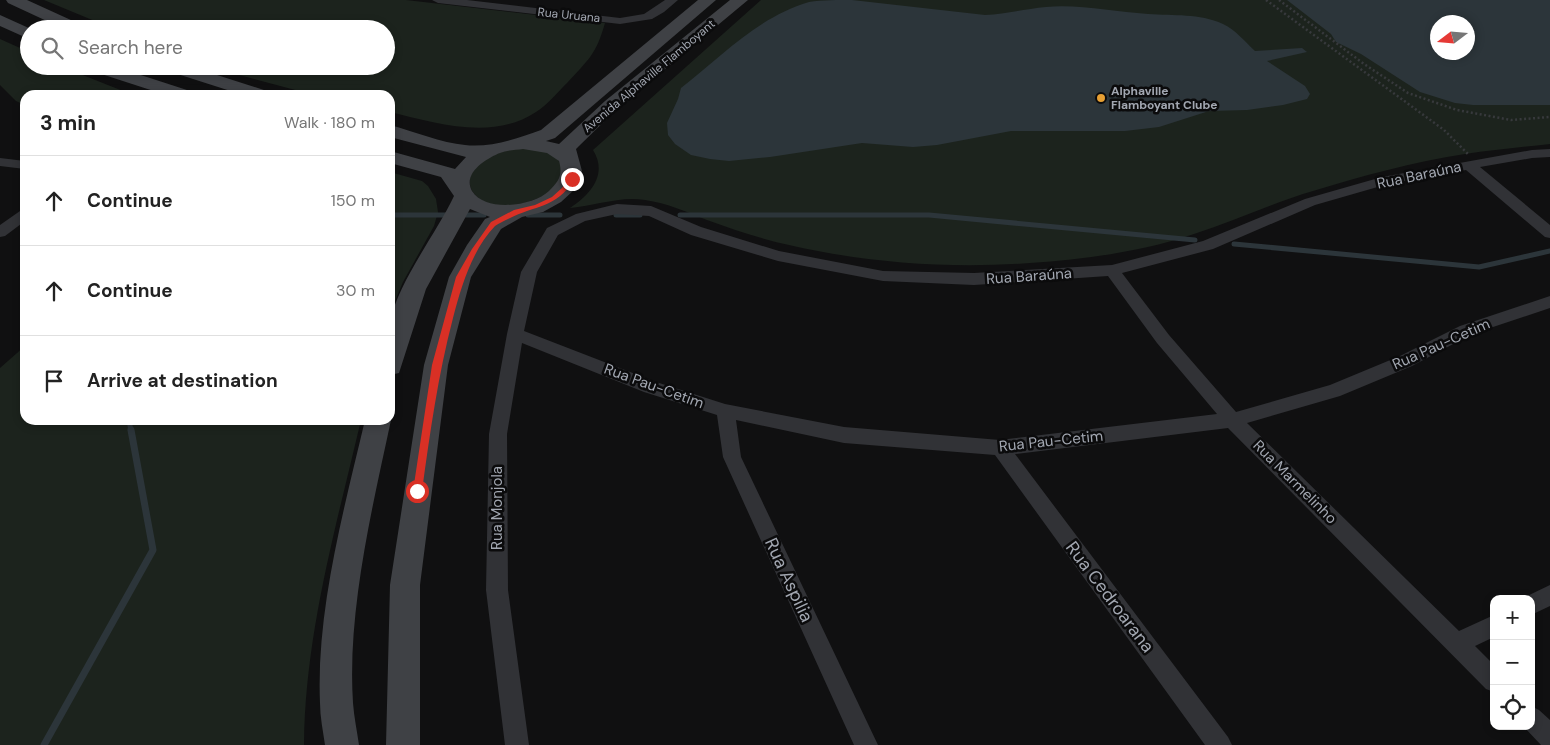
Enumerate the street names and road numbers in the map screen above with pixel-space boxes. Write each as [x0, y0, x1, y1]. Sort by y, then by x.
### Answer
street label: Rua Uruana [537, 4, 601, 26]
street label: Avenida Alphaville Flamboyant [580, 16, 719, 136]
street label: Rua Baraúna [1375, 156, 1463, 194]
street label: Rua Baraúna [985, 263, 1073, 289]
street label: Rua Pau-Cetim [1389, 314, 1493, 374]
street label: Rua Pau-Cetim [601, 359, 707, 413]
street label: Rua Pau-Cetim [998, 426, 1104, 456]
street label: Rua Marmelinho [1249, 436, 1341, 528]
street label: Rua Monjola [487, 466, 507, 550]
street label: Rua Aspilia [759, 534, 819, 626]
street label: Rua Cedroarana [1060, 537, 1160, 657]

